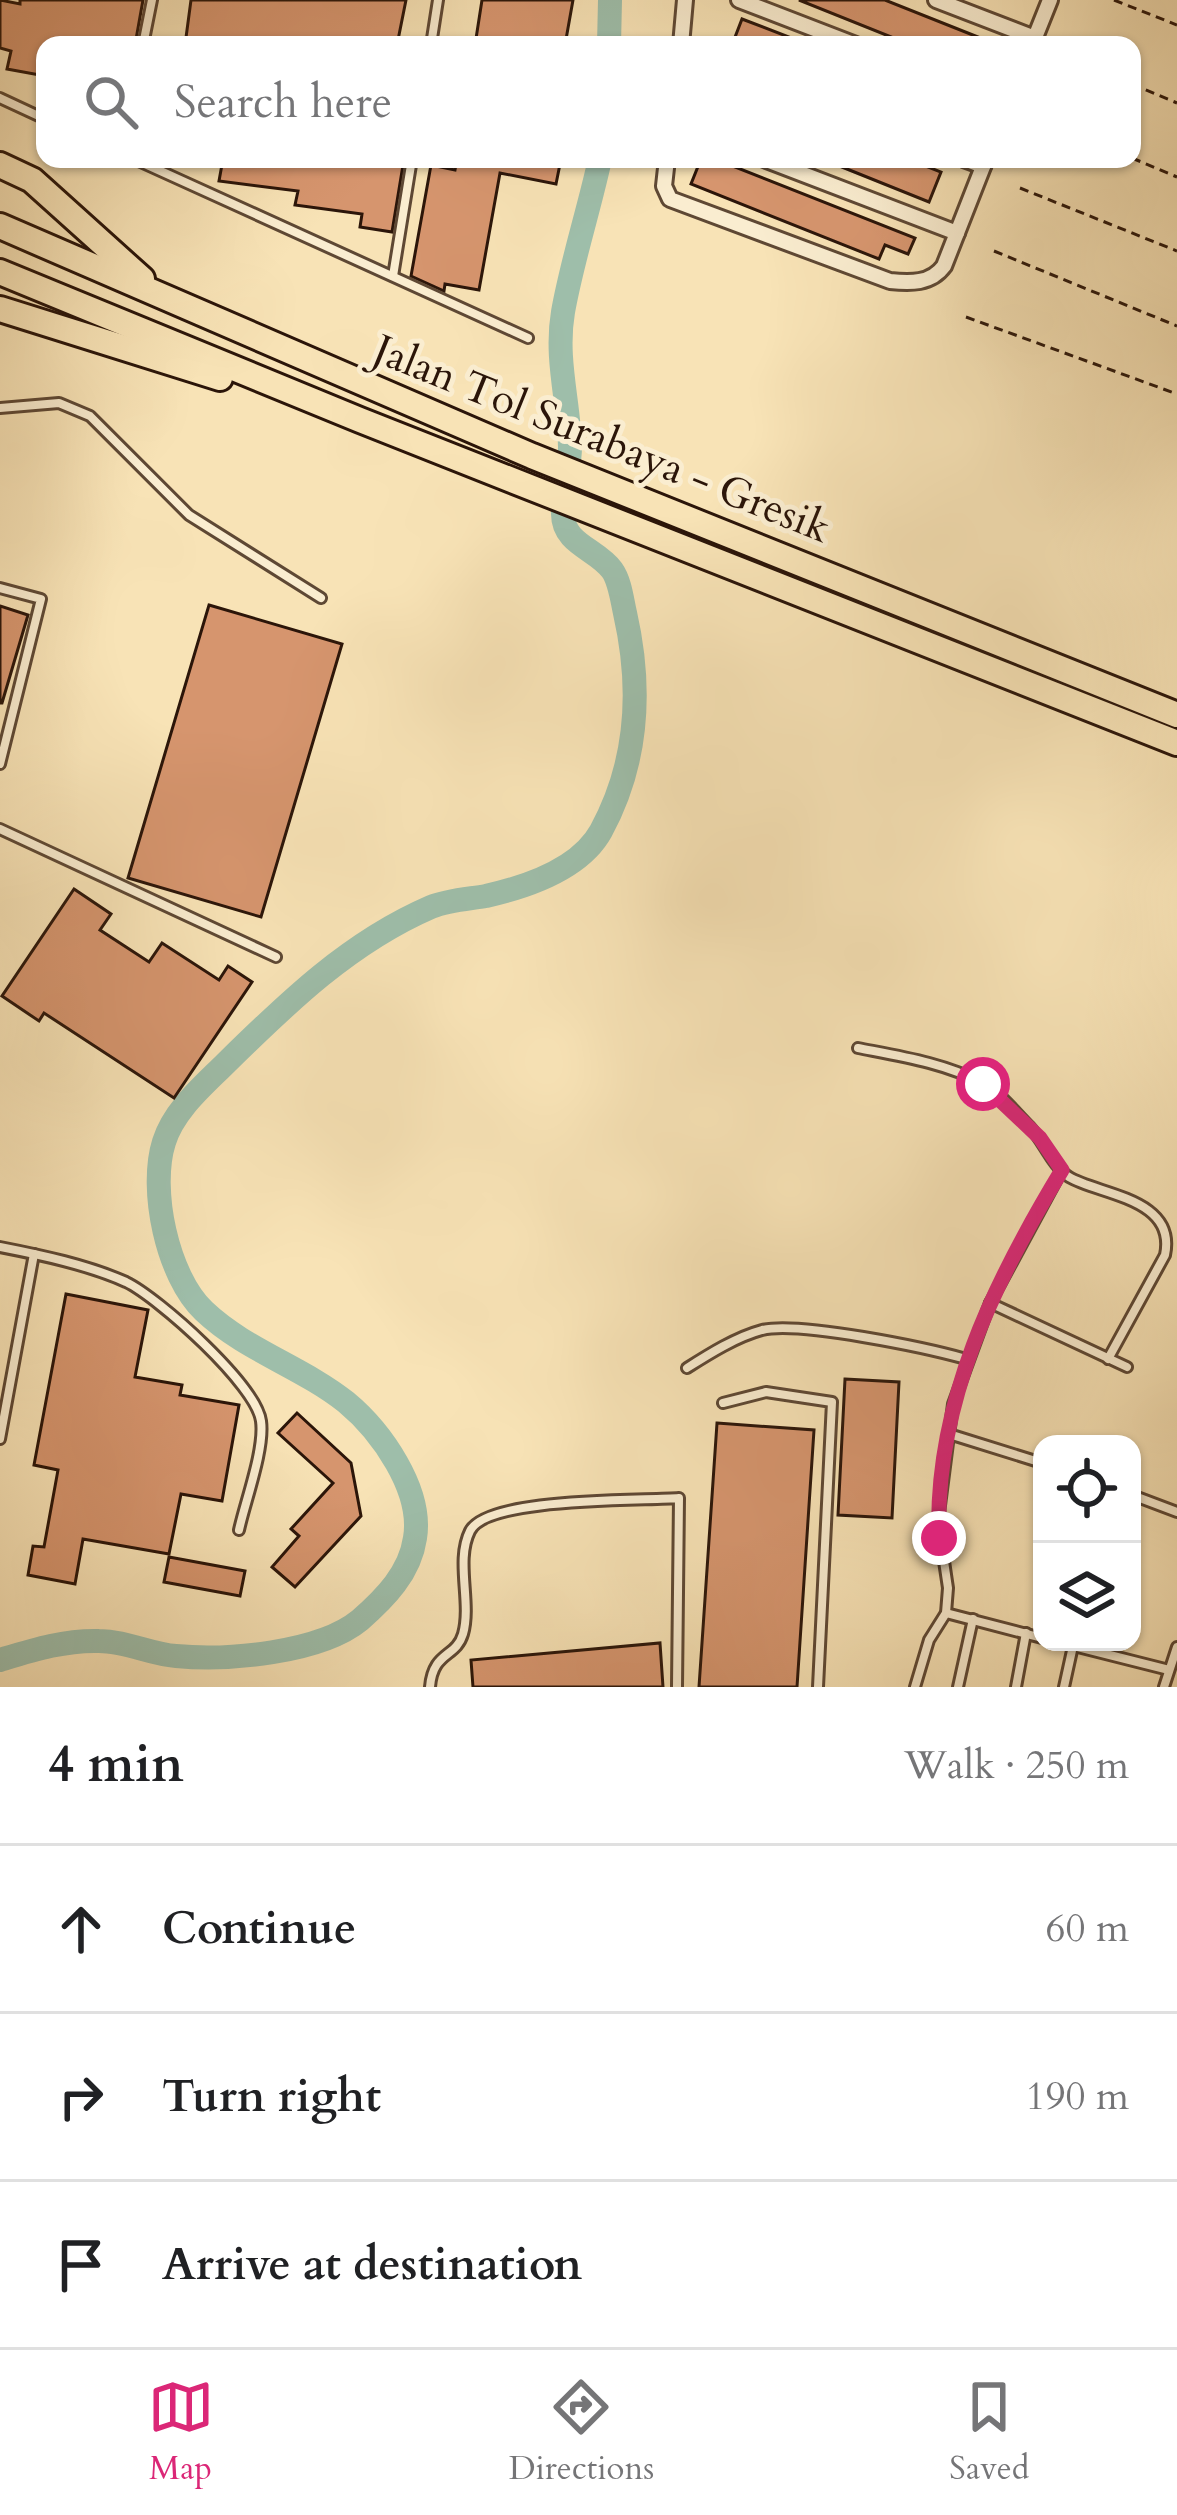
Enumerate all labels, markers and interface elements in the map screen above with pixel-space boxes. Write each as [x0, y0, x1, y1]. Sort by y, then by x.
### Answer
search box [36, 36, 1141, 168]
icon: search [78, 69, 144, 135]
text: Search here [174, 72, 392, 133]
street label: Jalan Tol Surabaya - Gresik [360, 319, 839, 557]
route start [956, 1057, 1010, 1111]
map controls [1033, 1435, 1141, 1651]
button: locate [1033, 1435, 1141, 1543]
route end [912, 1511, 966, 1565]
button: layers [1033, 1543, 1141, 1651]
text: 4 min [48, 1730, 184, 1800]
text: Walk · 250 m [904, 1739, 1129, 1792]
icon: ahead [48, 1896, 114, 1962]
text: Continue [162, 1898, 356, 1959]
text: 60 m [1046, 1902, 1129, 1955]
icon: right [48, 2064, 114, 2130]
text: Turn right [162, 2066, 381, 2127]
text: 190 m [1026, 2070, 1129, 2123]
icon: arrive [48, 2232, 114, 2298]
text: Arrive at destination [162, 2234, 582, 2295]
tab: Map [148, 2374, 214, 2491]
tab: Directions [509, 2374, 654, 2491]
tab: Saved [949, 2374, 1029, 2491]

